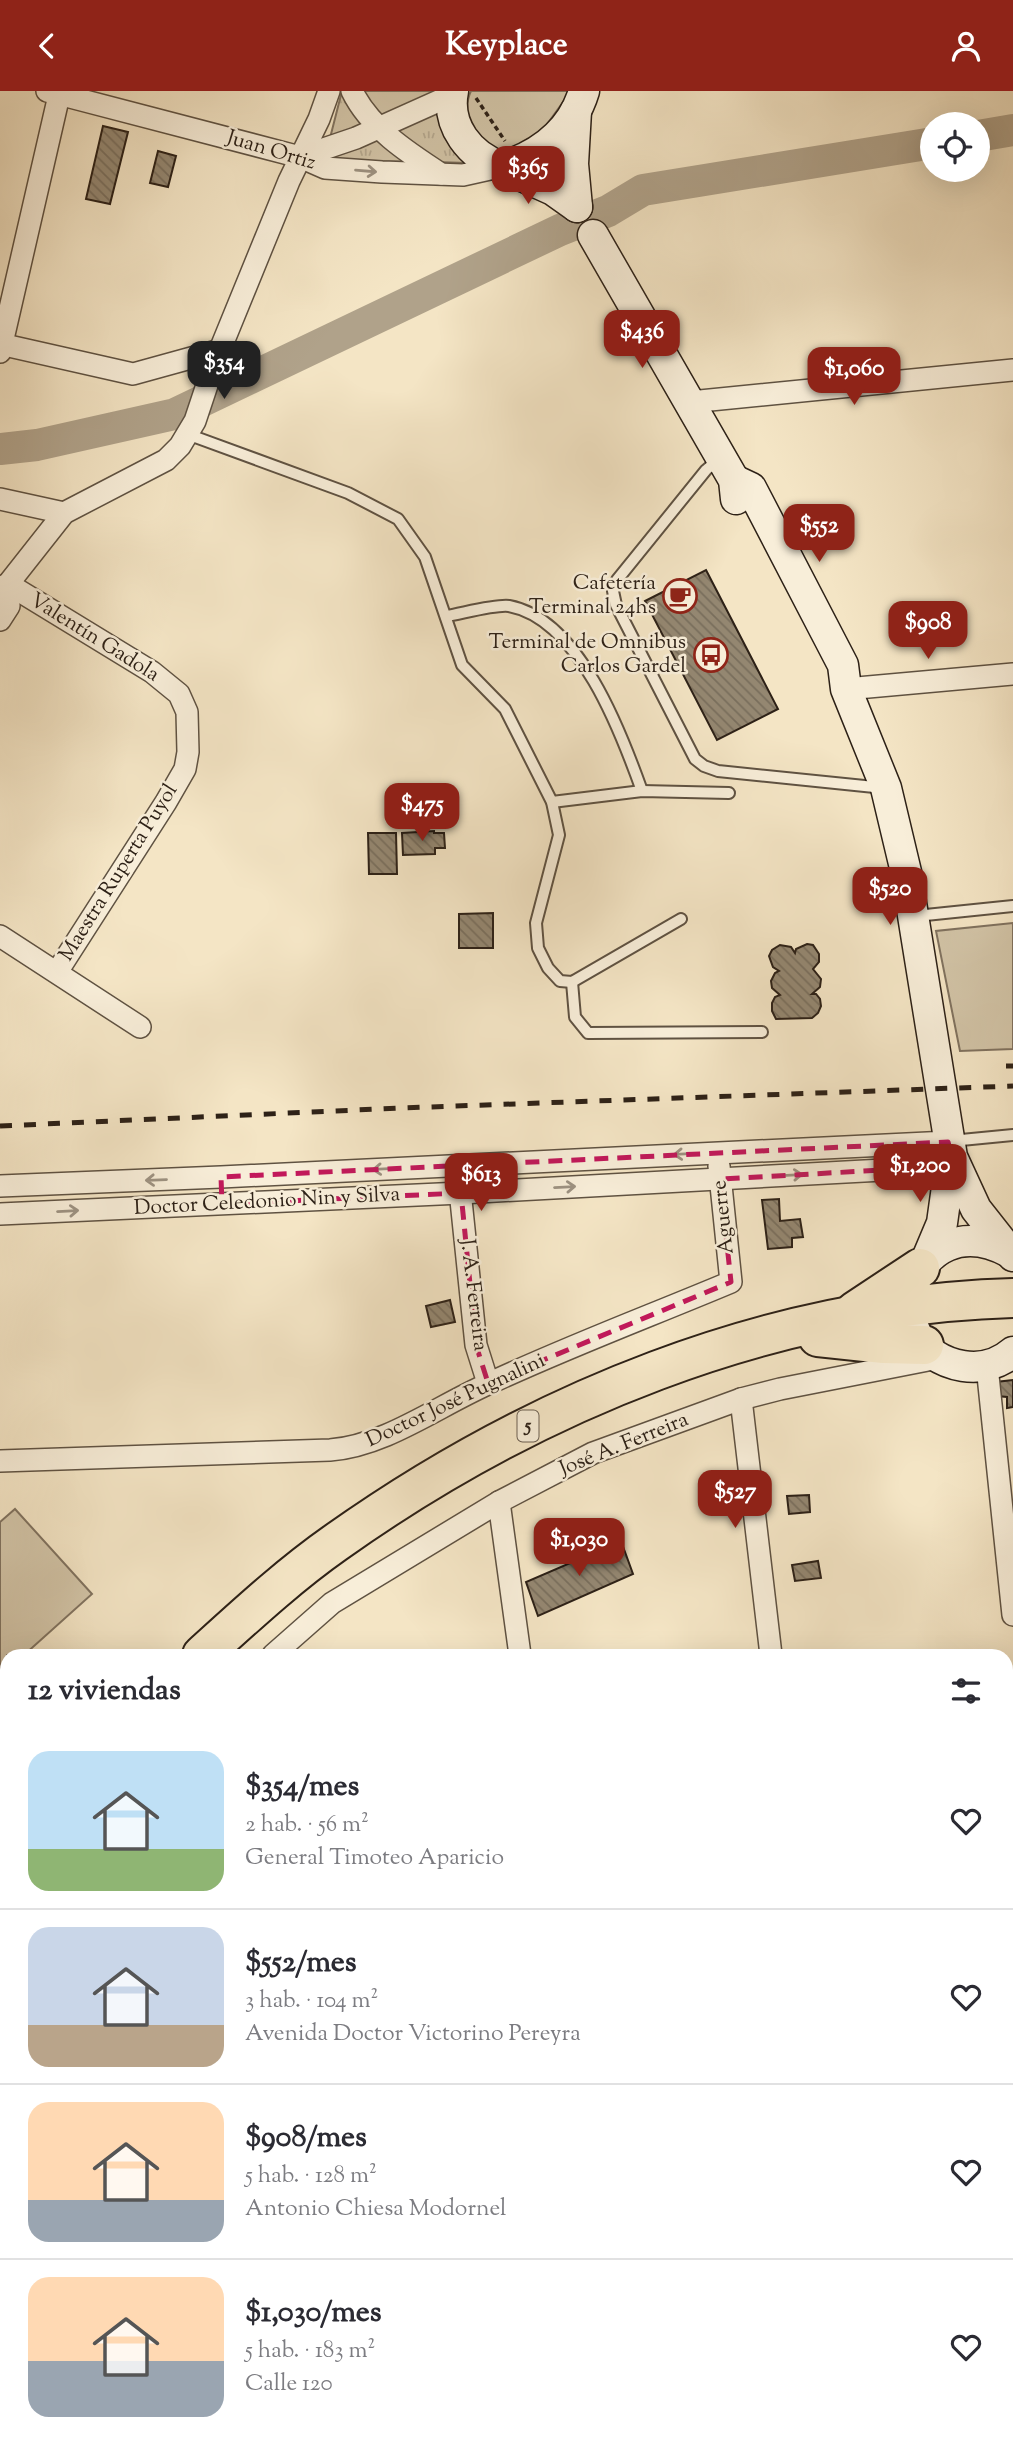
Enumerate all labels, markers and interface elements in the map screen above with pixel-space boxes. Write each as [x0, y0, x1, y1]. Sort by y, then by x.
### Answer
text: Keyplace [445, 23, 568, 69]
icon: back [28, 27, 66, 65]
icon: person [947, 27, 985, 65]
map controls [920, 112, 990, 182]
button: locate [920, 112, 990, 182]
street label: Juan Ortiz [222, 123, 319, 179]
pin: $365 [487, 146, 569, 206]
text: $365 [508, 152, 548, 185]
one-way arrow [354, 165, 376, 178]
pin: $436 [601, 310, 683, 370]
text: $436 [620, 316, 664, 349]
pin: $354 [183, 341, 265, 401]
text: $354 [203, 347, 245, 380]
pin: $1,060 [797, 347, 911, 407]
text: $1,060 [824, 353, 884, 386]
pin: $552 [778, 505, 860, 564]
text: $552 [800, 510, 838, 543]
place label: Cafetería Terminal 24hs [529, 569, 656, 623]
cafe icon: Cafetería Terminal 24hs [661, 577, 699, 615]
street label: Valentín Gadola [23, 586, 165, 690]
pin: $908 [887, 601, 969, 661]
text: $908 [904, 607, 952, 640]
place label: Terminal de Omnibus Carlos Gardel [488, 628, 686, 682]
bus stop icon: Terminal de Omnibus Carlos Gardel [692, 636, 730, 674]
street label: Maestra Ruperta Puyol [52, 778, 186, 967]
pin: $475 [381, 783, 463, 843]
text: $475 [400, 789, 444, 822]
pin: $520 [849, 867, 931, 927]
text: $520 [868, 873, 912, 906]
pin: $1,200 [863, 1145, 977, 1204]
one-way arrow [673, 1147, 696, 1160]
text: $1,200 [890, 1150, 950, 1183]
pin: $613 [440, 1153, 522, 1213]
text: $613 [461, 1159, 501, 1192]
one-way arrow [372, 1163, 395, 1176]
one-way arrow [780, 1168, 803, 1181]
one-way arrow [145, 1173, 168, 1186]
street label: Aguerre [705, 1178, 743, 1256]
street label: Doctor Celedonio Nin y Silva [133, 1180, 401, 1224]
one-way arrow [553, 1181, 576, 1194]
one-way arrow [56, 1205, 79, 1218]
street label: J. A. Ferreira [451, 1236, 495, 1353]
street label: Doctor José Pugnalini [361, 1346, 551, 1456]
street label: José A. Ferreira [554, 1405, 693, 1485]
road number: 5 [518, 1411, 538, 1441]
pin: $527 [694, 1471, 776, 1530]
text: $527 [714, 1476, 756, 1509]
pin: $1,030 [522, 1519, 636, 1578]
text: $1,030 [550, 1524, 608, 1557]
text: 12 viviendas [28, 1670, 181, 1713]
icon: filters [947, 1672, 985, 1710]
text: $354/mes [245, 1766, 359, 1809]
icon: home [84, 1779, 168, 1863]
icon: heart [947, 1802, 985, 1840]
text: 2 hab. · 56 m² [245, 1809, 369, 1842]
text: General Timoteo Aparicio [245, 1842, 504, 1875]
text: $552/mes [245, 1942, 357, 1985]
icon: home [84, 1955, 168, 2039]
icon: heart [947, 1978, 985, 2016]
text: 3 hab. · 104 m² [245, 1985, 378, 2018]
text: Avenida Doctor Victorino Pereyra [245, 2018, 581, 2051]
text: $908/mes [245, 2117, 367, 2160]
icon: home [84, 2130, 168, 2214]
icon: heart [947, 2153, 985, 2191]
text: 5 hab. · 128 m² [245, 2160, 377, 2193]
text: Antonio Chiesa Modornel [245, 2193, 506, 2226]
text: $1,030/mes [245, 2292, 382, 2335]
icon: home [84, 2305, 168, 2389]
icon: heart [947, 2328, 985, 2366]
text: 5 hab. · 183 m² [245, 2335, 375, 2368]
text: Calle 120 [245, 2368, 333, 2401]

